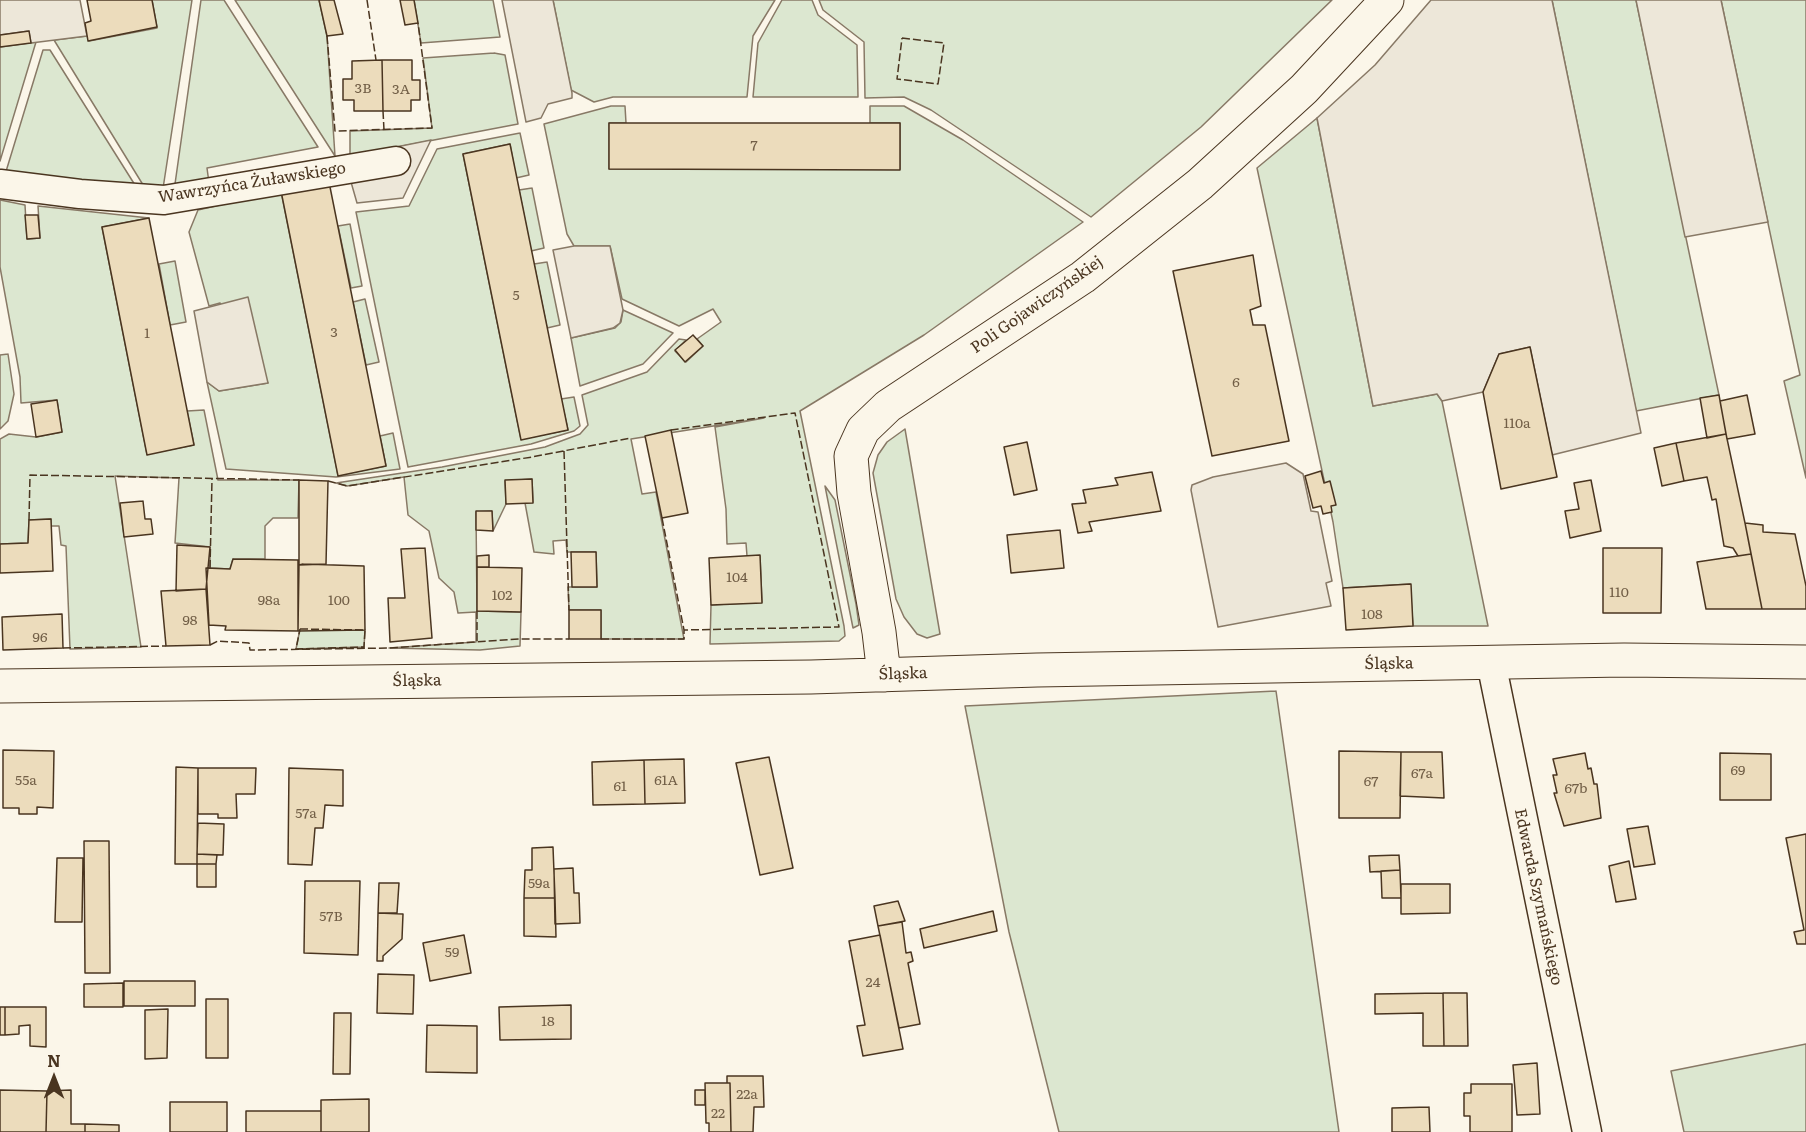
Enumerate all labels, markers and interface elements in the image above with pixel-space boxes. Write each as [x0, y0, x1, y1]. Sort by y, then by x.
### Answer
house number: 3B [355, 81, 371, 97]
house number: 3A [392, 82, 410, 98]
house number: 7 [750, 138, 758, 154]
street label: Wawrzyńca Żuławskiego [157, 159, 347, 207]
street label: Poli Gojawiczyńskiej [967, 252, 1107, 358]
house number: 5 [512, 288, 520, 304]
house number: 3 [330, 325, 338, 341]
house number: 1 [144, 326, 150, 342]
house number: 6 [1232, 375, 1240, 391]
house number: 110a [1503, 416, 1531, 432]
house number: 104 [726, 570, 748, 586]
house number: 110 [1609, 585, 1629, 601]
house number: 102 [492, 588, 512, 604]
house number: 98a [258, 593, 280, 609]
house number: 100 [328, 593, 350, 609]
house number: 108 [1361, 607, 1383, 623]
house number: 98 [182, 613, 198, 629]
house number: 96 [33, 630, 47, 646]
street label: Śląska [1364, 654, 1414, 674]
street label: Śląska [878, 664, 928, 684]
street label: Śląska [392, 671, 442, 691]
house number: 69 [1731, 763, 1745, 779]
house number: 67a [1411, 766, 1433, 782]
house number: 55a [15, 773, 37, 789]
house number: 61A [654, 773, 678, 789]
house number: 67 [1364, 774, 1378, 790]
house number: 61 [613, 779, 627, 795]
house number: 67b [1564, 781, 1588, 797]
house number: 57a [295, 806, 317, 822]
street label: Edwarda Szymańskiego [1510, 807, 1566, 987]
house number: 59a [528, 876, 550, 892]
house number: 57B [319, 909, 343, 925]
house number: 59 [445, 945, 459, 961]
house number: 24 [866, 975, 880, 991]
house number: 18 [541, 1014, 555, 1030]
north arrow [24, 1048, 84, 1108]
text: N [47, 1048, 61, 1072]
house number: 22a [736, 1087, 758, 1103]
house number: 22 [711, 1106, 725, 1122]

